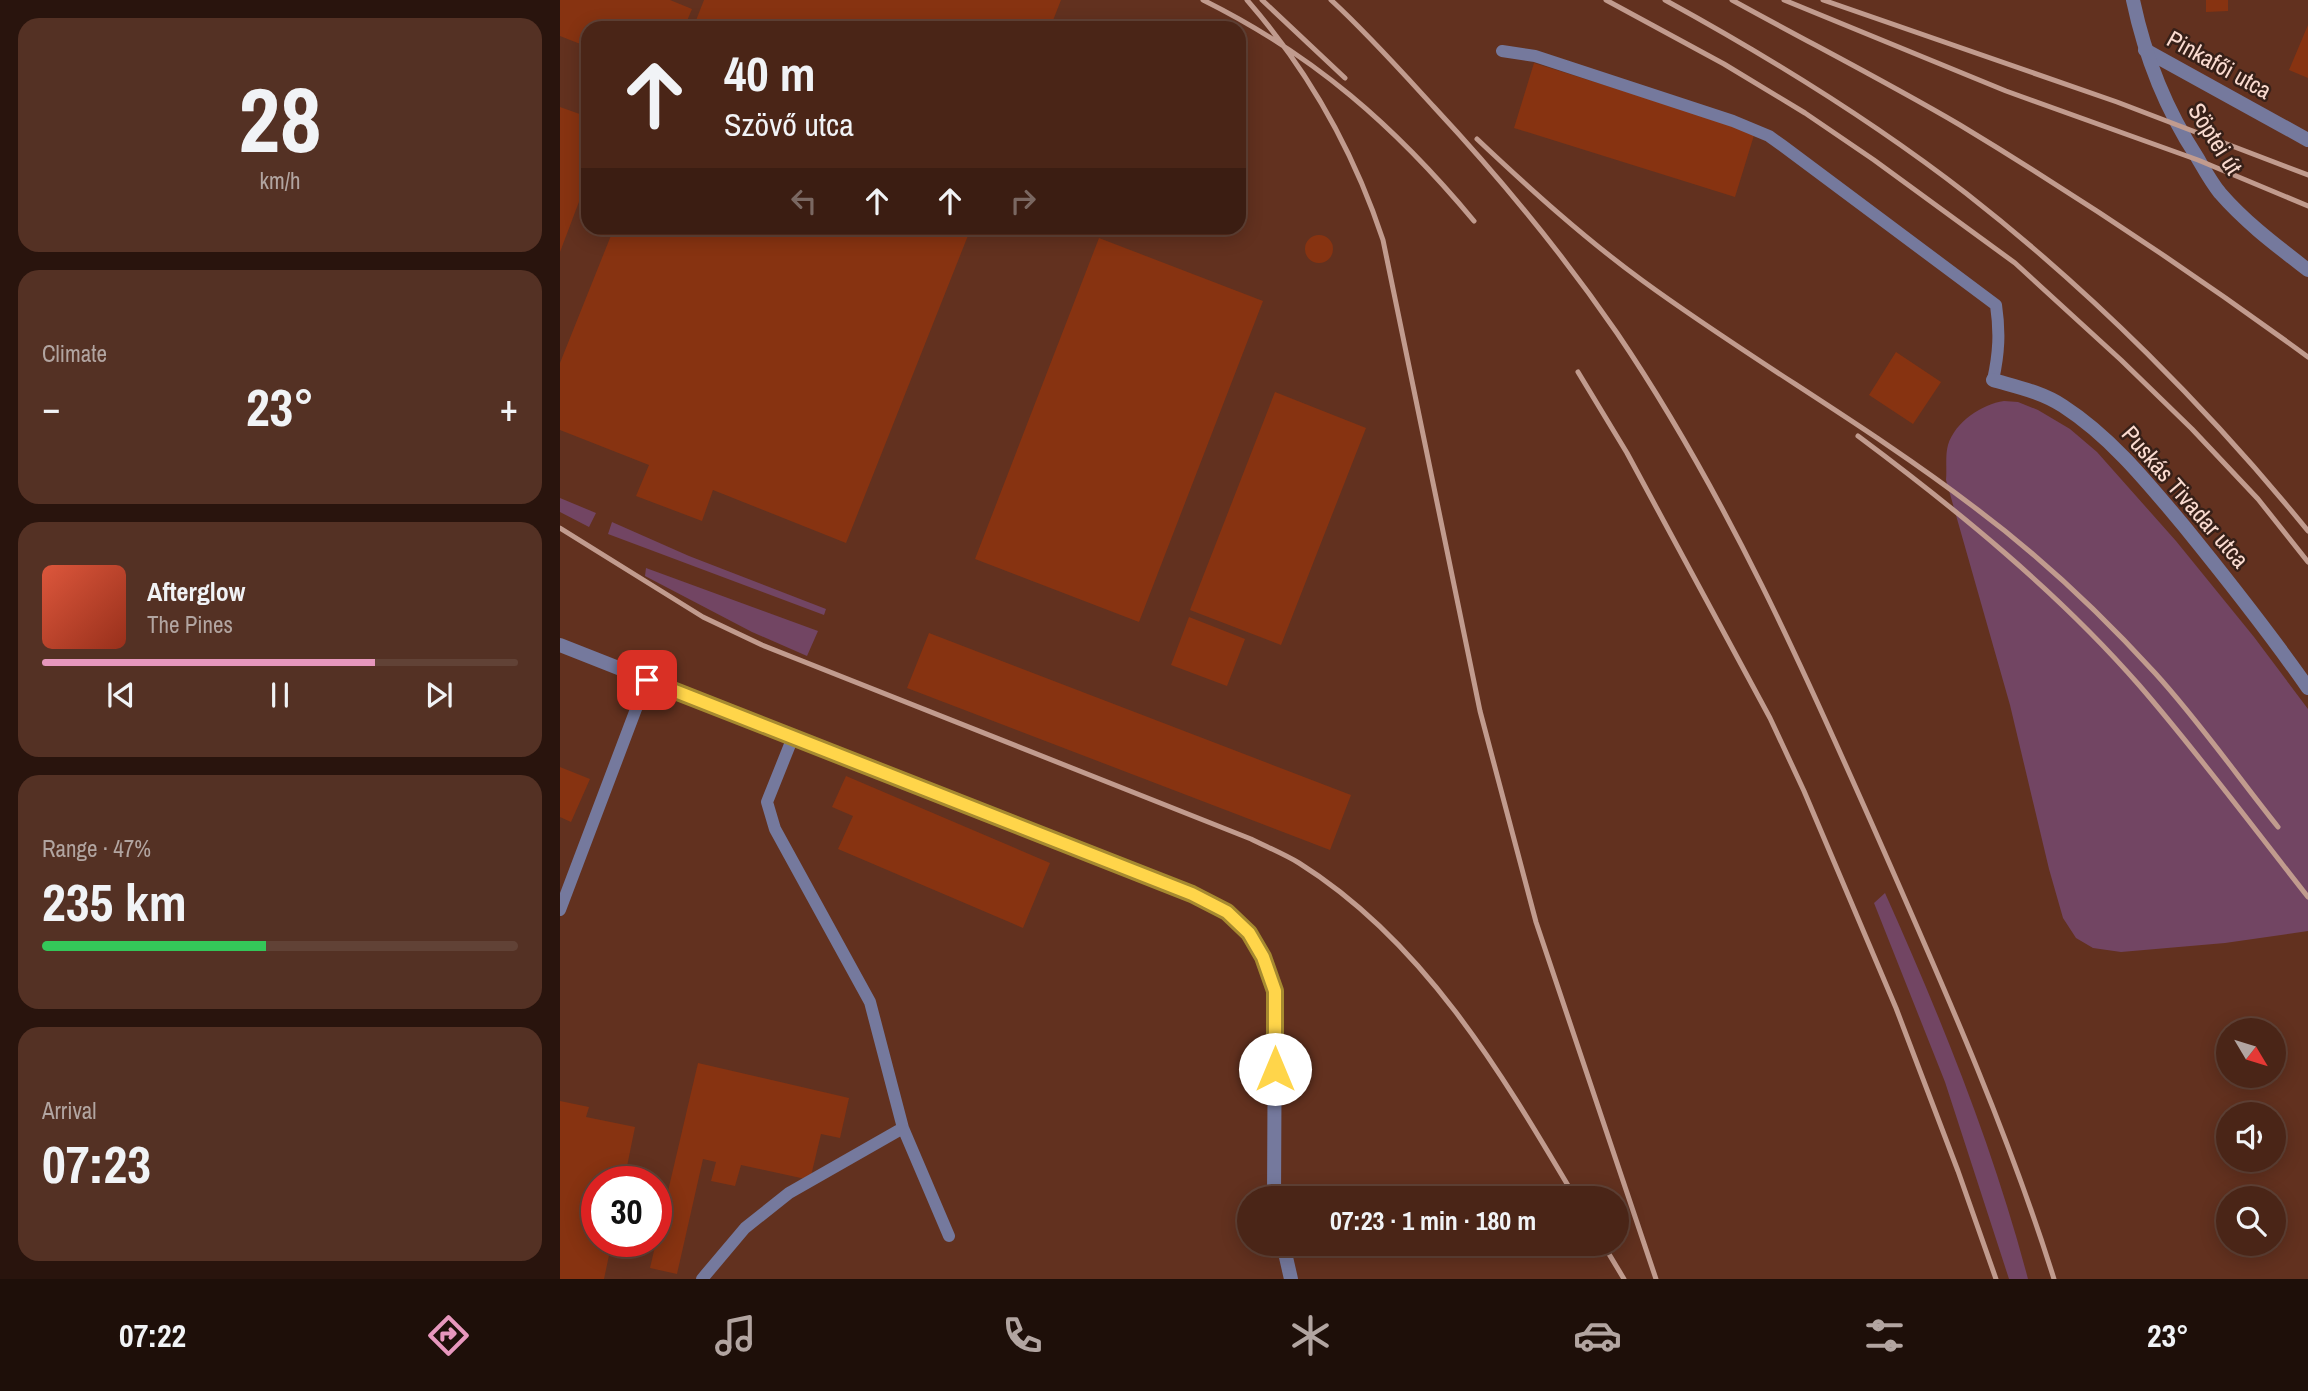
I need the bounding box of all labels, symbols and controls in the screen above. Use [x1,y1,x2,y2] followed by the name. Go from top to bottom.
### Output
[2161,22,2278,106] street label: Pinkafői utca
[724,40,816,106] text: 40 m
[609,49,700,140] icon: ahead
[239,58,322,180] text: 28
[2181,97,2251,181] street label: Söptei út
[724,103,854,146] text: Szövő utca
[260,165,300,196] text: km/h
[785,182,823,220] icon: left
[858,182,896,220] icon: ahead
[931,182,969,220] icon: ahead
[1004,182,1042,220] icon: right
[42,338,107,369] text: Climate
[246,372,314,442] text: 23°
[42,382,60,433] text: −
[500,382,518,433] text: +
[2115,418,2256,574] street label: Puskás Tivadar utca
[147,574,245,609] text: Afterglow
[147,609,233,640] text: The Pines
[617,650,677,710] pin
[628,661,666,699] icon: arrive
[102,676,140,714] icon: previous
[261,676,299,714] icon: pause
[420,676,458,714] icon: next
[42,833,151,864] text: Range · 47%
[42,867,187,937] text: 235 km
[2216,1018,2286,1088] north arrow
[2216,1018,2286,1256] map controls
[1238,1032,1312,1106] position arrow
[42,1095,97,1126] text: Arrival
[2216,1102,2286,1172] button: sound
[42,1129,151,1199] text: 07:23
[581,1166,672,1257] speed limit sign: 30
[2216,1186,2286,1256] button: search
[1330,1203,1536,1238] text: 07:23 · 1 min · 180 m
[424,1311,473,1360] icon: directions
[711,1311,760,1360] icon: music
[998,1311,1047,1360] icon: phone
[1286,1311,1335,1360] icon: climate
[1573,1311,1622,1360] icon: car
[1860,1311,1909,1360] icon: filters
[119,1314,186,1357] text: 07:22
[2147,1314,2189,1357] text: 23°

